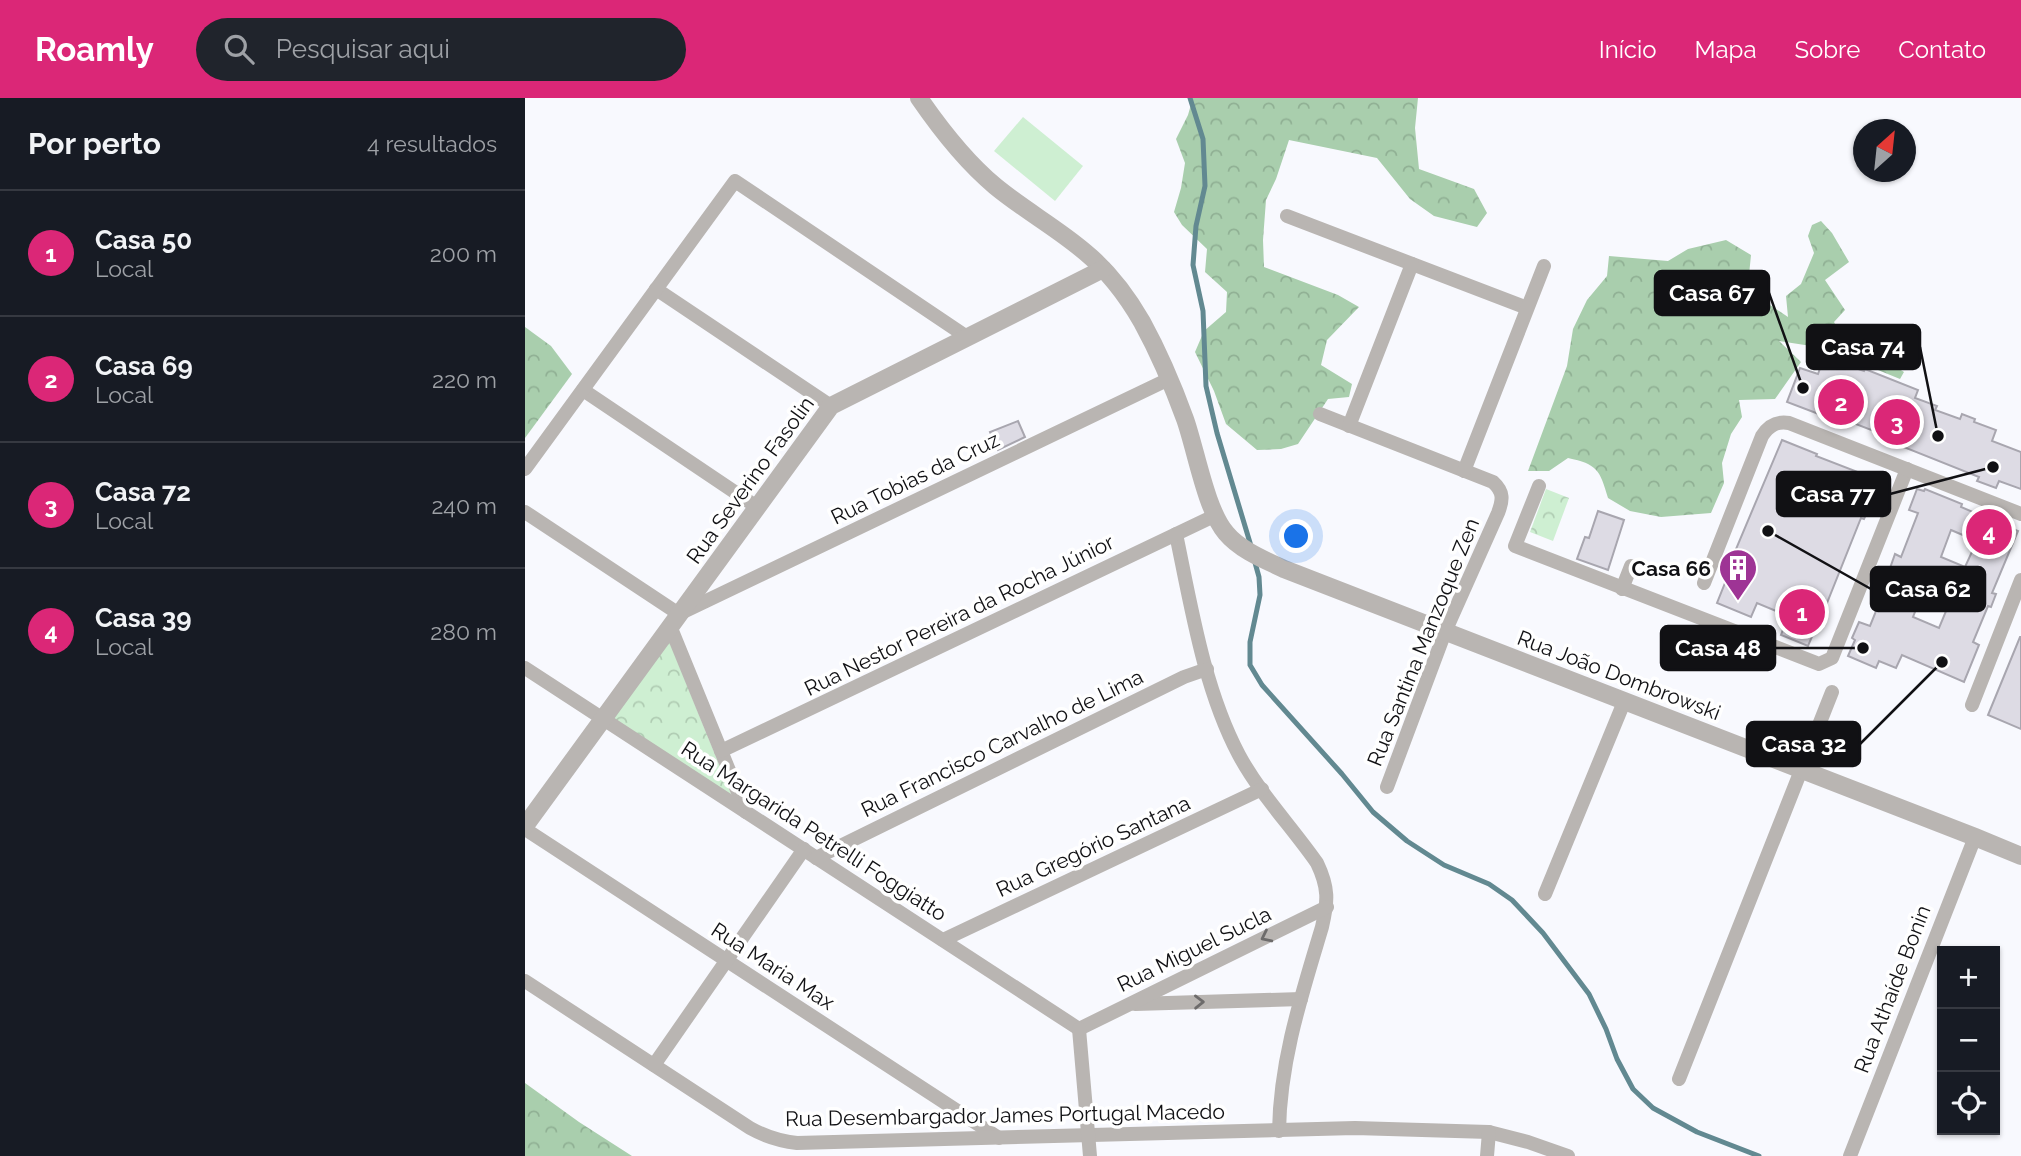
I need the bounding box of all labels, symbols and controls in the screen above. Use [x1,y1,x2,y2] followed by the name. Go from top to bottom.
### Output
[196,18,686,81] search box
[35,30,154,69] text: Roamly
[220,30,258,68] icon: search
[276,34,450,64] text: Pesquisar aqui
[1599,35,1657,64] text: Início
[1695,35,1756,64] text: Mapa
[1794,35,1860,64] text: Sobre
[1898,35,1986,64] text: Contato
[1853,119,1916,182] north arrow
[28,126,161,161] text: Por perto
[367,130,497,157] text: 4 resultados
[95,225,192,255] text: Casa 50
[45,240,57,267] text: 1
[430,240,497,267] text: 200 m
[95,255,153,282] text: Local
[1655,271,1769,315] callout: Casa 67
[1669,279,1755,306] text: Casa 67
[1807,325,1920,369] callout: Casa 74
[1821,333,1905,360] text: Casa 74
[95,351,193,381] text: Casa 69
[45,366,57,393] text: 2
[432,366,497,393] text: 220 m
[1818,376,1864,428] pin: 2
[95,381,153,408] text: Local
[681,392,819,568] street label: Rua Severino Fasolin
[1874,396,1920,448] pin: 3
[827,426,1003,530] street label: Rua Tobias da Cruz
[1777,472,1890,516] callout: Casa 77
[95,477,191,507] text: Casa 72
[1790,480,1876,507] text: Casa 77
[45,492,57,519] text: 3
[431,492,497,519] text: 240 m
[1966,506,2012,558] pin: 4
[95,507,153,534] text: Local
[1362,514,1484,770] street label: Rua Santina Manzoque Zen
[1279,519,1313,553] your location
[800,529,1118,701] street label: Rua Nestor Pereira da Rocha Júnior
[1717,547,1759,602] building icon: Casa 66
[1632,556,1711,581] place label: Casa 66
[1871,567,1985,611] callout: Casa 62
[1885,575,1971,602] text: Casa 62
[1779,586,1825,638] pin: 1
[95,603,192,633] text: Casa 39
[44,618,58,645] text: 4
[430,618,497,645] text: 280 m
[1514,625,1724,725] street label: Rua João Dombrowski
[1661,626,1775,670] callout: Casa 48
[95,633,153,660] text: Local
[1675,634,1761,661] text: Casa 48
[857,664,1147,822] street label: Rua Francisco Carvalho de Lima
[1747,722,1860,766] callout: Casa 32
[1762,730,1846,757] text: Casa 32
[677,736,951,926] street label: Rua Margarida Petrelli Foggiatto
[992,790,1194,902] street label: Rua Gregório Santana
[1113,901,1275,997] street label: Rua Miguel Sucla
[1849,902,1935,1076] street label: Rua Athaíde Bonin
[707,917,840,1015] street label: Rua Maria Max
[1261,929,1273,943] one-way arrow
[1937,946,2000,1135] map controls
[1937,946,2000,1009] button: +
[1194,994,1204,1010] one-way arrow
[1937,1009,2000,1072] button: −
[1937,1072,2000,1135] button: locate
[785,1099,1225,1131] street label: Rua Desembargador James Portugal Macedo

